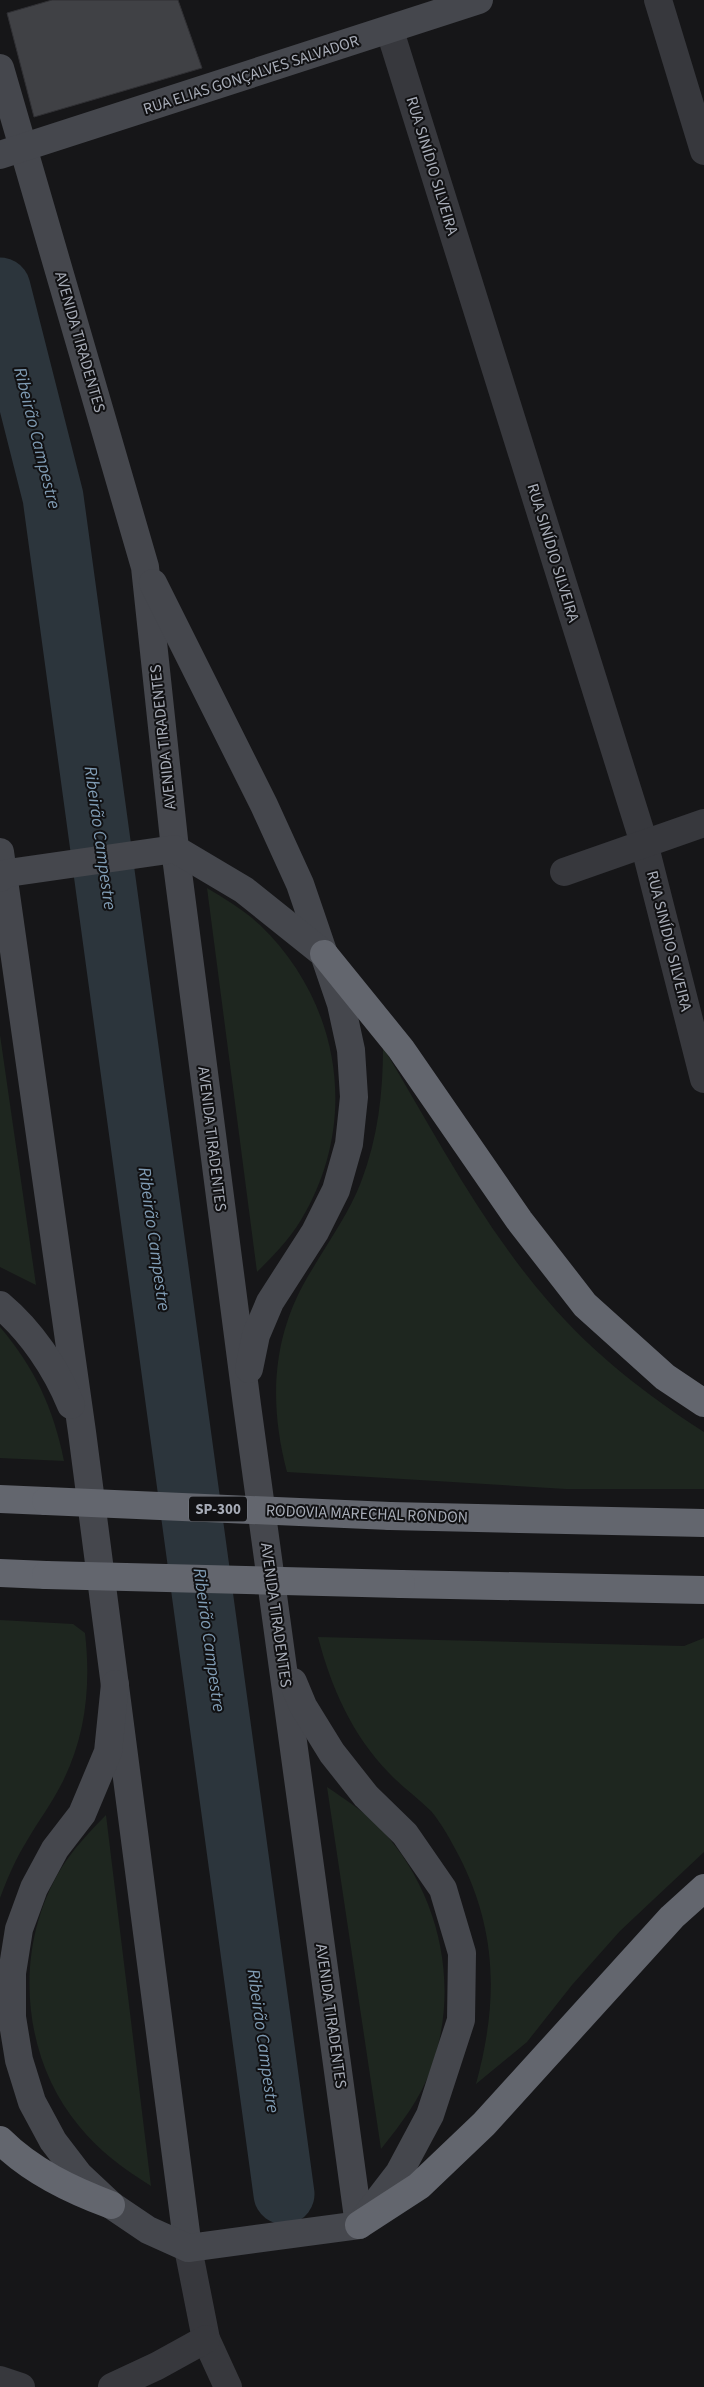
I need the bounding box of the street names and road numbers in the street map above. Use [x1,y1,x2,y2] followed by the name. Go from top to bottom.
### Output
[140,30,362,120] street label: RUA ELIAS GONÇALVES SALVADOR
[400,94,464,238] street label: RUA SINÍDIO SILVEIRA
[49,269,111,415] street label: AVENIDA TIRADENTES
[521,481,585,625] street label: RUA SINÍDIO SILVEIRA
[144,663,182,811] street label: AVENIDA TIRADENTES
[641,868,697,1014] street label: RUA SINÍDIO SILVEIRA
[192,1065,232,1213] street label: AVENIDA TIRADENTES
[189,1496,247,1522] road number: SP-300
[265,1499,469,1529] street label: RODOVIA MARECHAL RONDON
[255,1541,297,1689] street label: AVENIDA TIRADENTES
[310,1942,352,2090] street label: AVENIDA TIRADENTES

